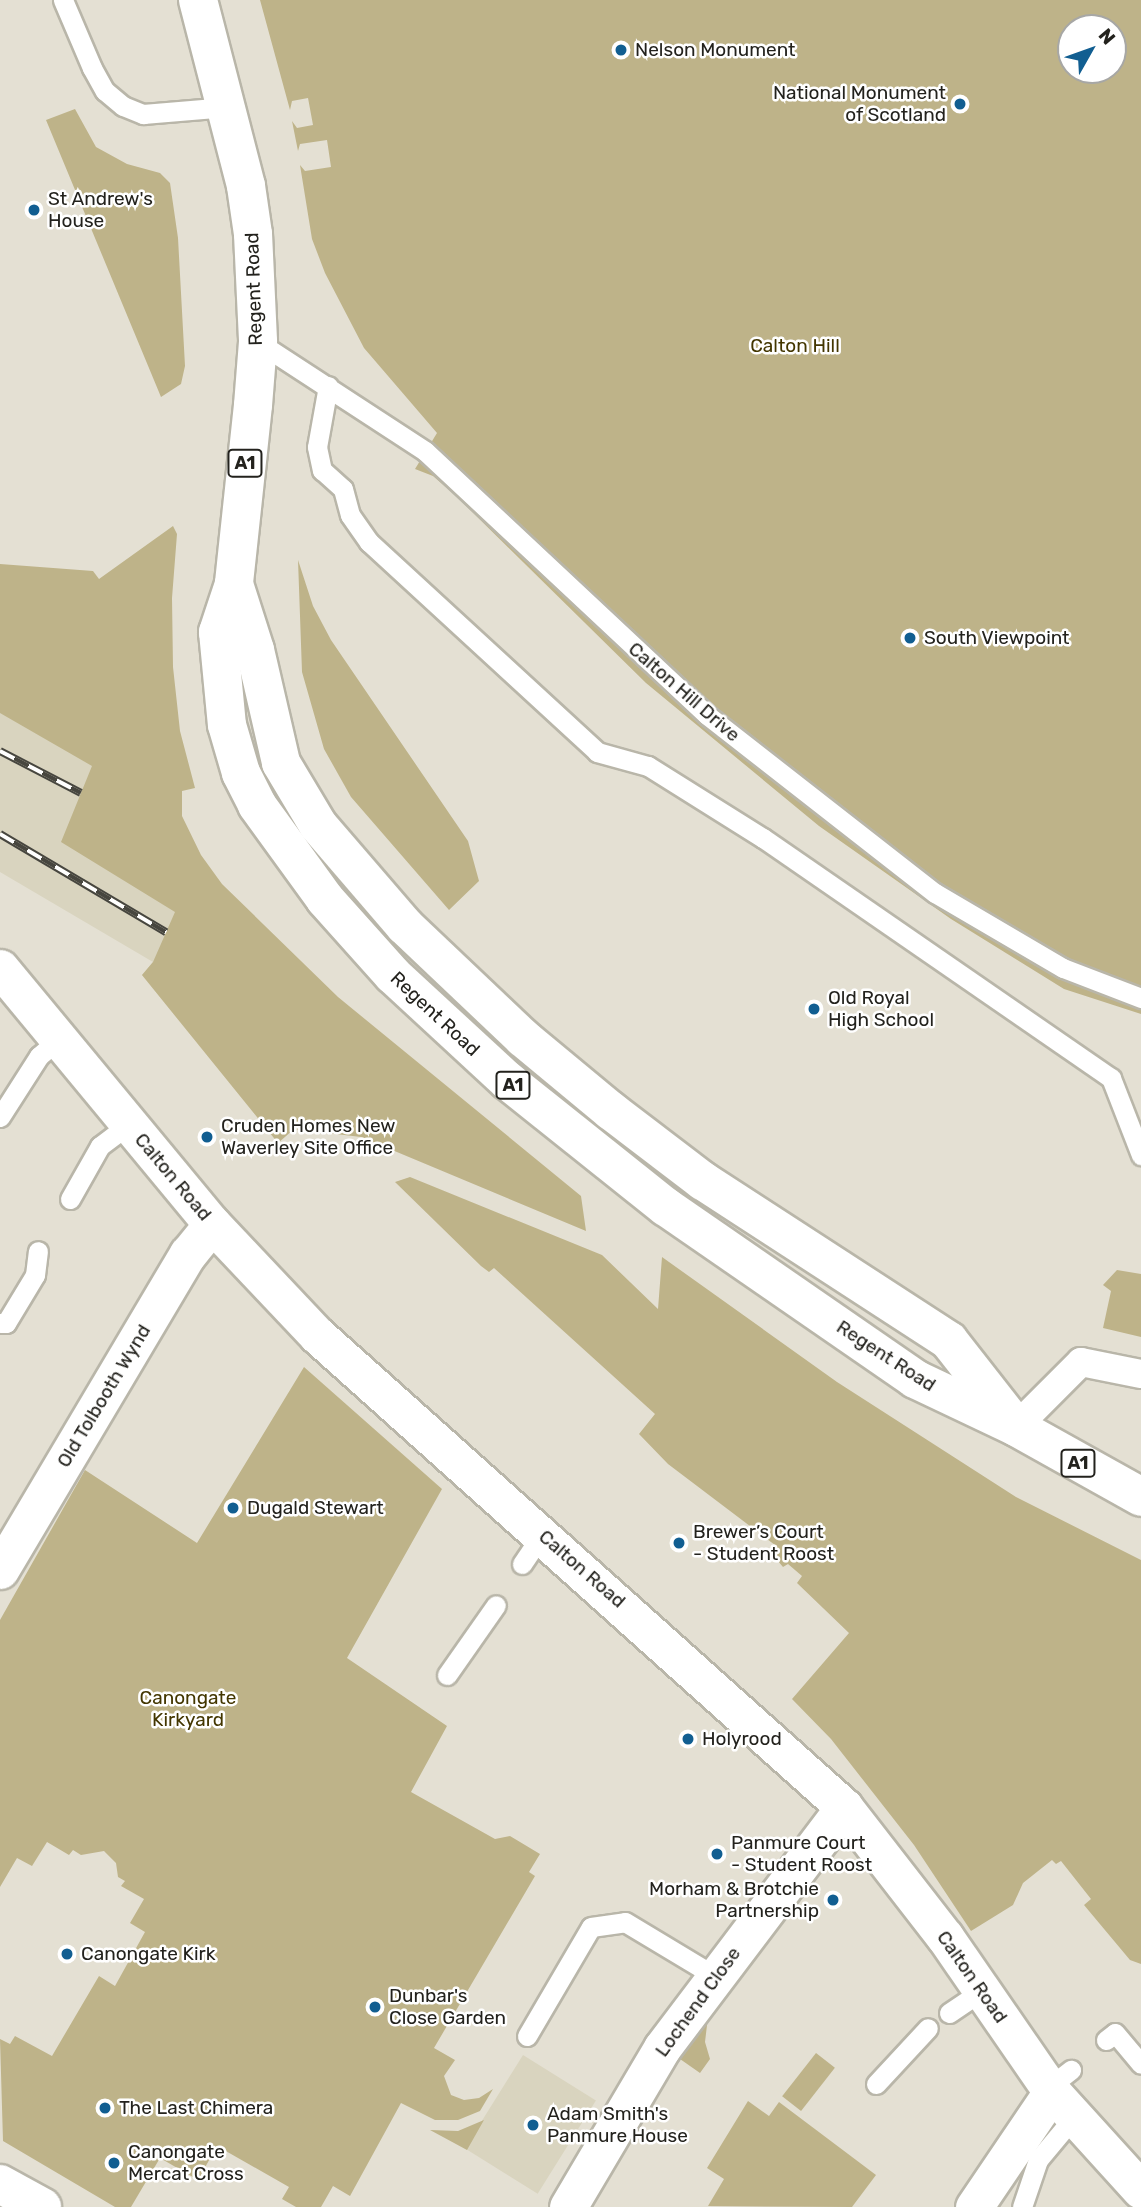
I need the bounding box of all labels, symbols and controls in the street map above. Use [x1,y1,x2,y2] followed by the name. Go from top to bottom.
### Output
[1057,14,1127,84] north arrow
[1094,24,1120,49] text: N
[635,39,796,61] place label: Nelson Monument
[613,42,629,58] marker: Nelson Monument
[773,82,946,126] place label: National Monument of Scotland
[952,96,968,112] marker: National Monument of Scotland
[48,188,154,232] place label: St Andrew's House
[26,202,42,218] marker: St Andrew's House
[241,232,267,346] street label: Regent Road
[750,335,840,357] park label: Calton Hill
[226,448,264,477] road number: A1
[924,627,1070,649] place label: South Viewpoint
[902,630,918,646] marker: South Viewpoint
[624,637,744,747] street label: Calton Hill Drive
[386,967,484,1061] street label: Regent Road
[828,987,934,1031] place label: Old Royal High School
[806,1001,822,1017] marker: Old Royal High School
[494,1070,532,1100] road number: A1
[221,1115,396,1159] place label: Cruden Homes New Waverley Site Office
[130,1129,216,1225] street label: Calton Road
[199,1129,215,1145] marker: Cruden Homes New Waverley Site Office
[832,1316,940,1396] street label: Regent Road
[52,1320,156,1472] street label: Old Tolbooth Wynd
[1059,1448,1097,1478] road number: A1
[247,1497,384,1519] place label: Dugald Stewart
[225,1500,241,1516] marker: Dugald Stewart
[693,1521,834,1565] place label: Brewer’s Court - Student Roost
[534,1525,630,1613] street label: Calton Road
[671,1535,687,1551] marker: Brewer’s Court - Student Roost
[140,1687,236,1731] park label: Canongate Kirkyard
[702,1728,782,1750] place label: Holyrood
[680,1731,696,1747] marker: Holyrood
[731,1832,872,1876] place label: Panmure Court - Student Roost
[709,1846,725,1862] marker: Panmure Court - Student Roost
[649,1878,819,1922] place label: Morham & Brotchie Partnership
[825,1892,841,1908] marker: Morham & Brotchie Partnership
[932,1927,1012,2027] street label: Calton Road
[81,1943,216,1965] place label: Canongate Kirk
[651,1943,745,2061] street label: Lochend Close
[59,1946,75,1962] marker: Canongate Kirk
[389,1985,506,2029] place label: Dunbar's Close Garden
[367,1999,383,2015] marker: Dunbar's Close Garden
[119,2097,273,2119] place label: The Last Chimera
[97,2100,113,2116] marker: The Last Chimera
[547,2103,688,2147] place label: Adam Smith's Panmure House
[525,2117,541,2133] marker: Adam Smith's Panmure House
[128,2141,244,2185] place label: Canongate Mercat Cross
[106,2155,122,2171] marker: Canongate Mercat Cross

